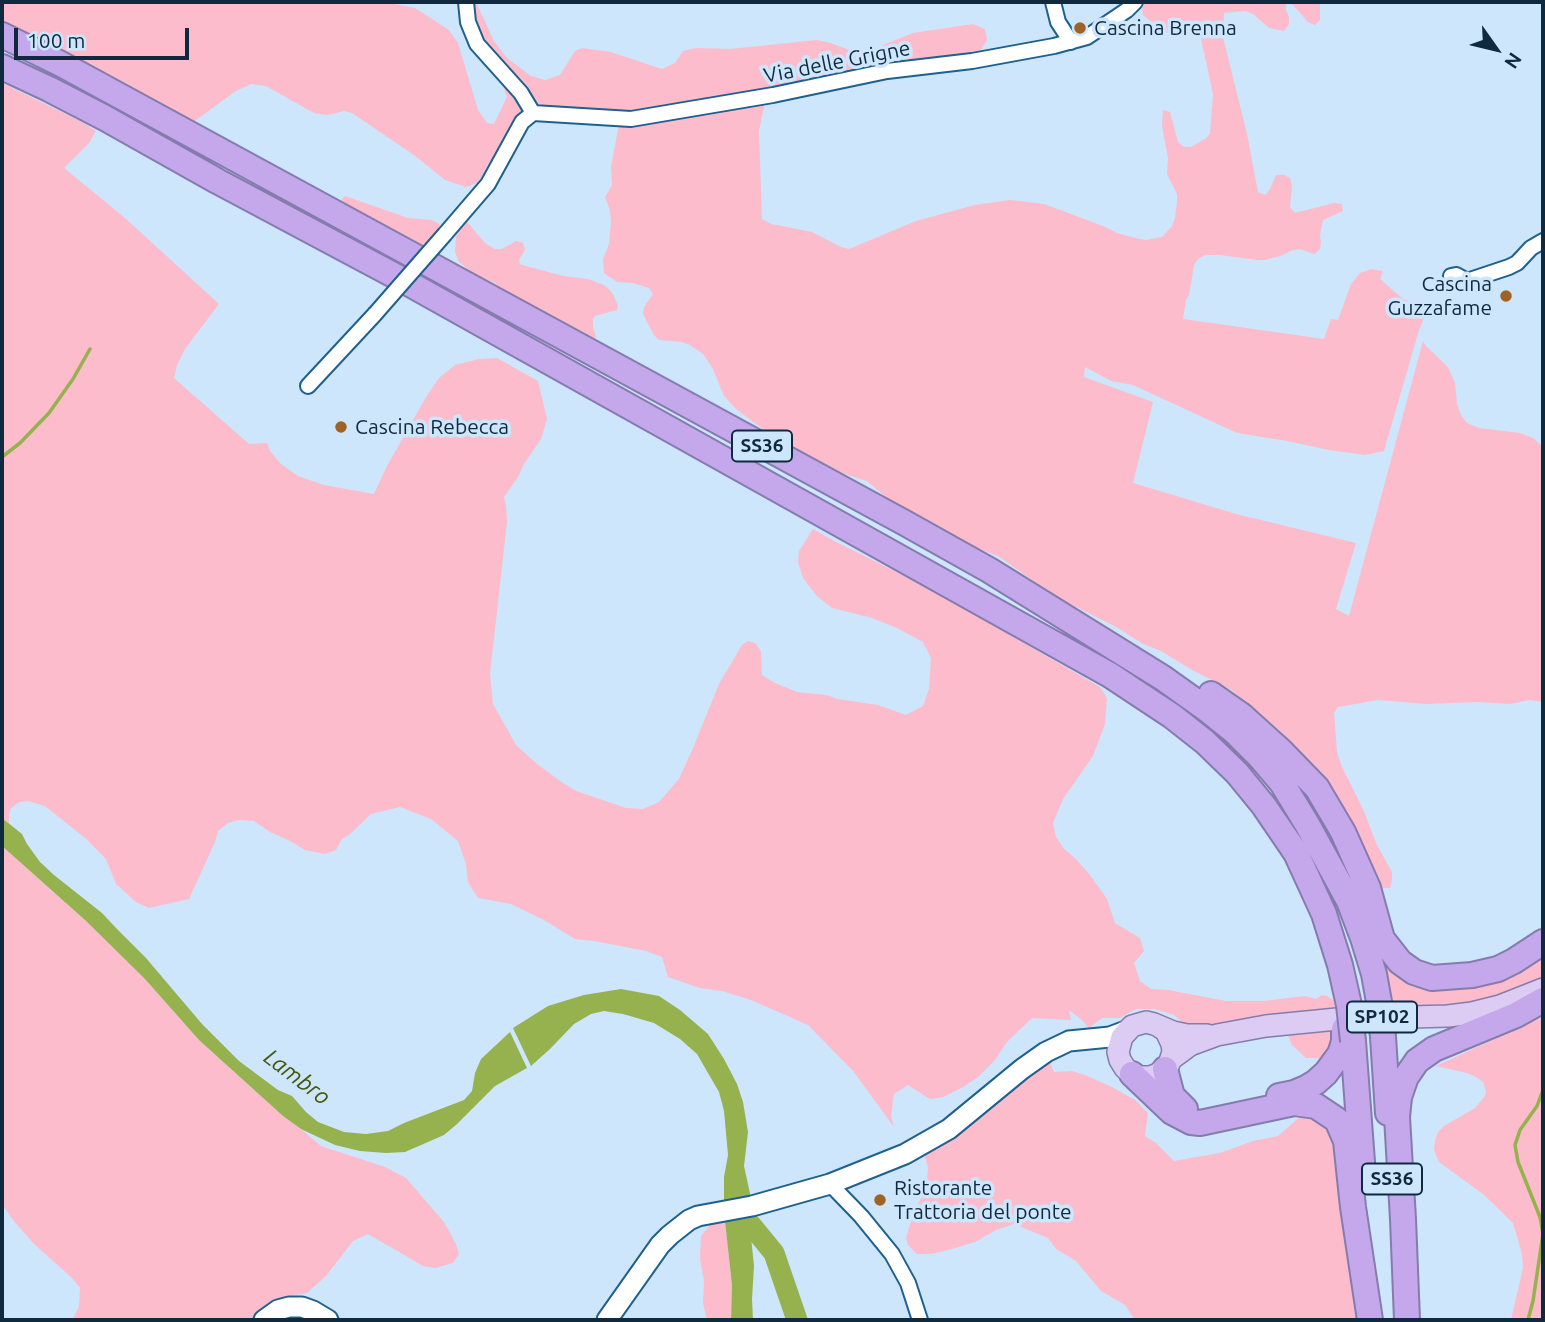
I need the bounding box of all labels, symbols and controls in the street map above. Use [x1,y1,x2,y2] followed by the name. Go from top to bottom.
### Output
[18,14,192,58] scale bar
[1461,14,1531,84] north arrow
[1094,15,1237,41] place label: Cascina Brenna
[1072,20,1088,36] marker: Cascina Brenna
[27,28,85,52] text: 100 m
[762,35,912,89] street label: Via delle Grigne
[1500,49,1526,73] text: N
[1388,271,1492,321] place label: Cascina Guzzafame
[1498,288,1514,304] marker: Cascina Guzzafame
[355,414,509,440] place label: Cascina Rebecca
[333,419,349,435] marker: Cascina Rebecca
[732,430,792,462] road number: SS36
[1347,1001,1417,1032] road number: SP102
[258,1043,336,1111] water label: Lambro
[1362,1163,1422,1194] road number: SS36
[894,1175,1072,1225] place label: Ristorante Trattoria del ponte
[872,1192,888,1208] marker: Ristorante Trattoria del ponte

